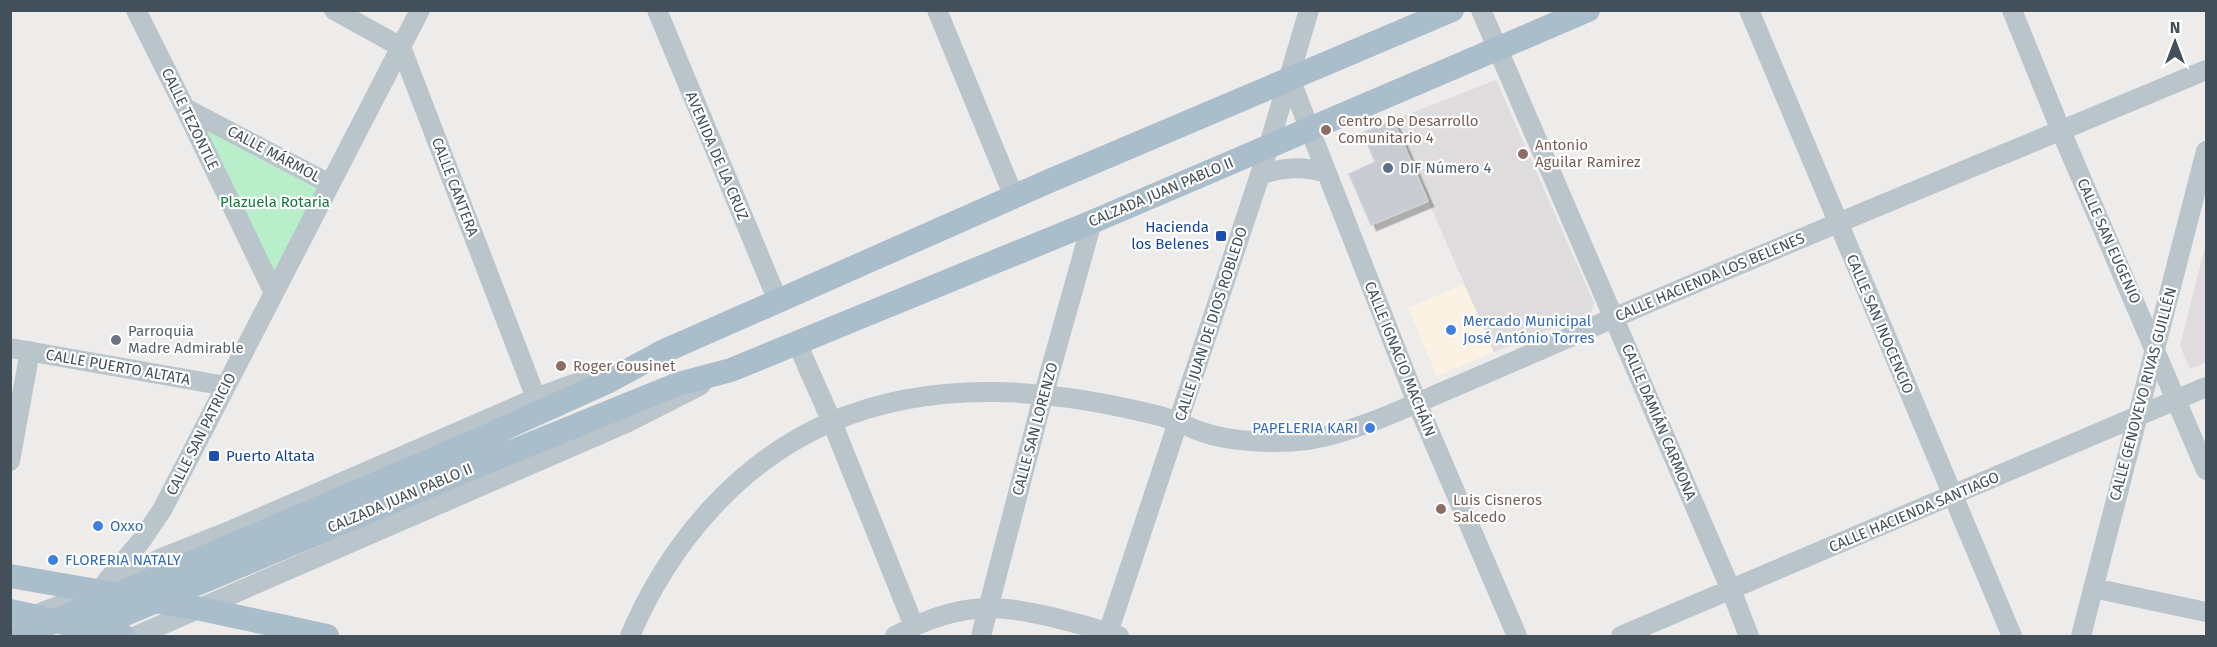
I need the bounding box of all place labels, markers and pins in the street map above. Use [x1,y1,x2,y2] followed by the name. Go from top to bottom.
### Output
[1338,112,1479,147] place label: Centro De Desarrollo Comunitario 4
[1319,123,1333,137] marker: Centro De Desarrollo Comunitario 4
[1535,136,1641,171] place label: Antonio Aguilar Ramirez
[1516,147,1530,161] marker: Antonio Aguilar Ramirez
[1400,159,1492,177] place label: DIF Número 4
[1381,161,1395,175] marker: DIF Número 4
[1131,218,1209,253] place label: Hacienda los Belenes
[1214,229,1228,243] marker: Hacienda los Belenes
[1463,312,1595,347] place label: Mercado Municipal José António Torres
[128,322,244,357] place label: Parroquia Madre Admirable
[1444,323,1458,337] marker: Mercado Municipal José António Torres
[109,333,123,347] marker: Parroquia Madre Admirable
[573,357,676,375] place label: Roger Cousinet
[554,359,568,373] marker: Roger Cousinet
[1252,419,1358,437] place label: PAPELERIA KARI
[1363,421,1377,435] marker: PAPELERIA KARI
[226,447,315,465] place label: Puerto Altata
[207,449,221,463] marker: Puerto Altata
[1453,491,1542,526] place label: Luis Cisneros Salcedo
[1434,502,1448,516] marker: Luis Cisneros Salcedo
[110,517,143,535] place label: Oxxo
[91,519,105,533] marker: Oxxo
[65,551,182,569] place label: FLORERIA NATALY
[46,553,60,567] marker: FLORERIA NATALY

